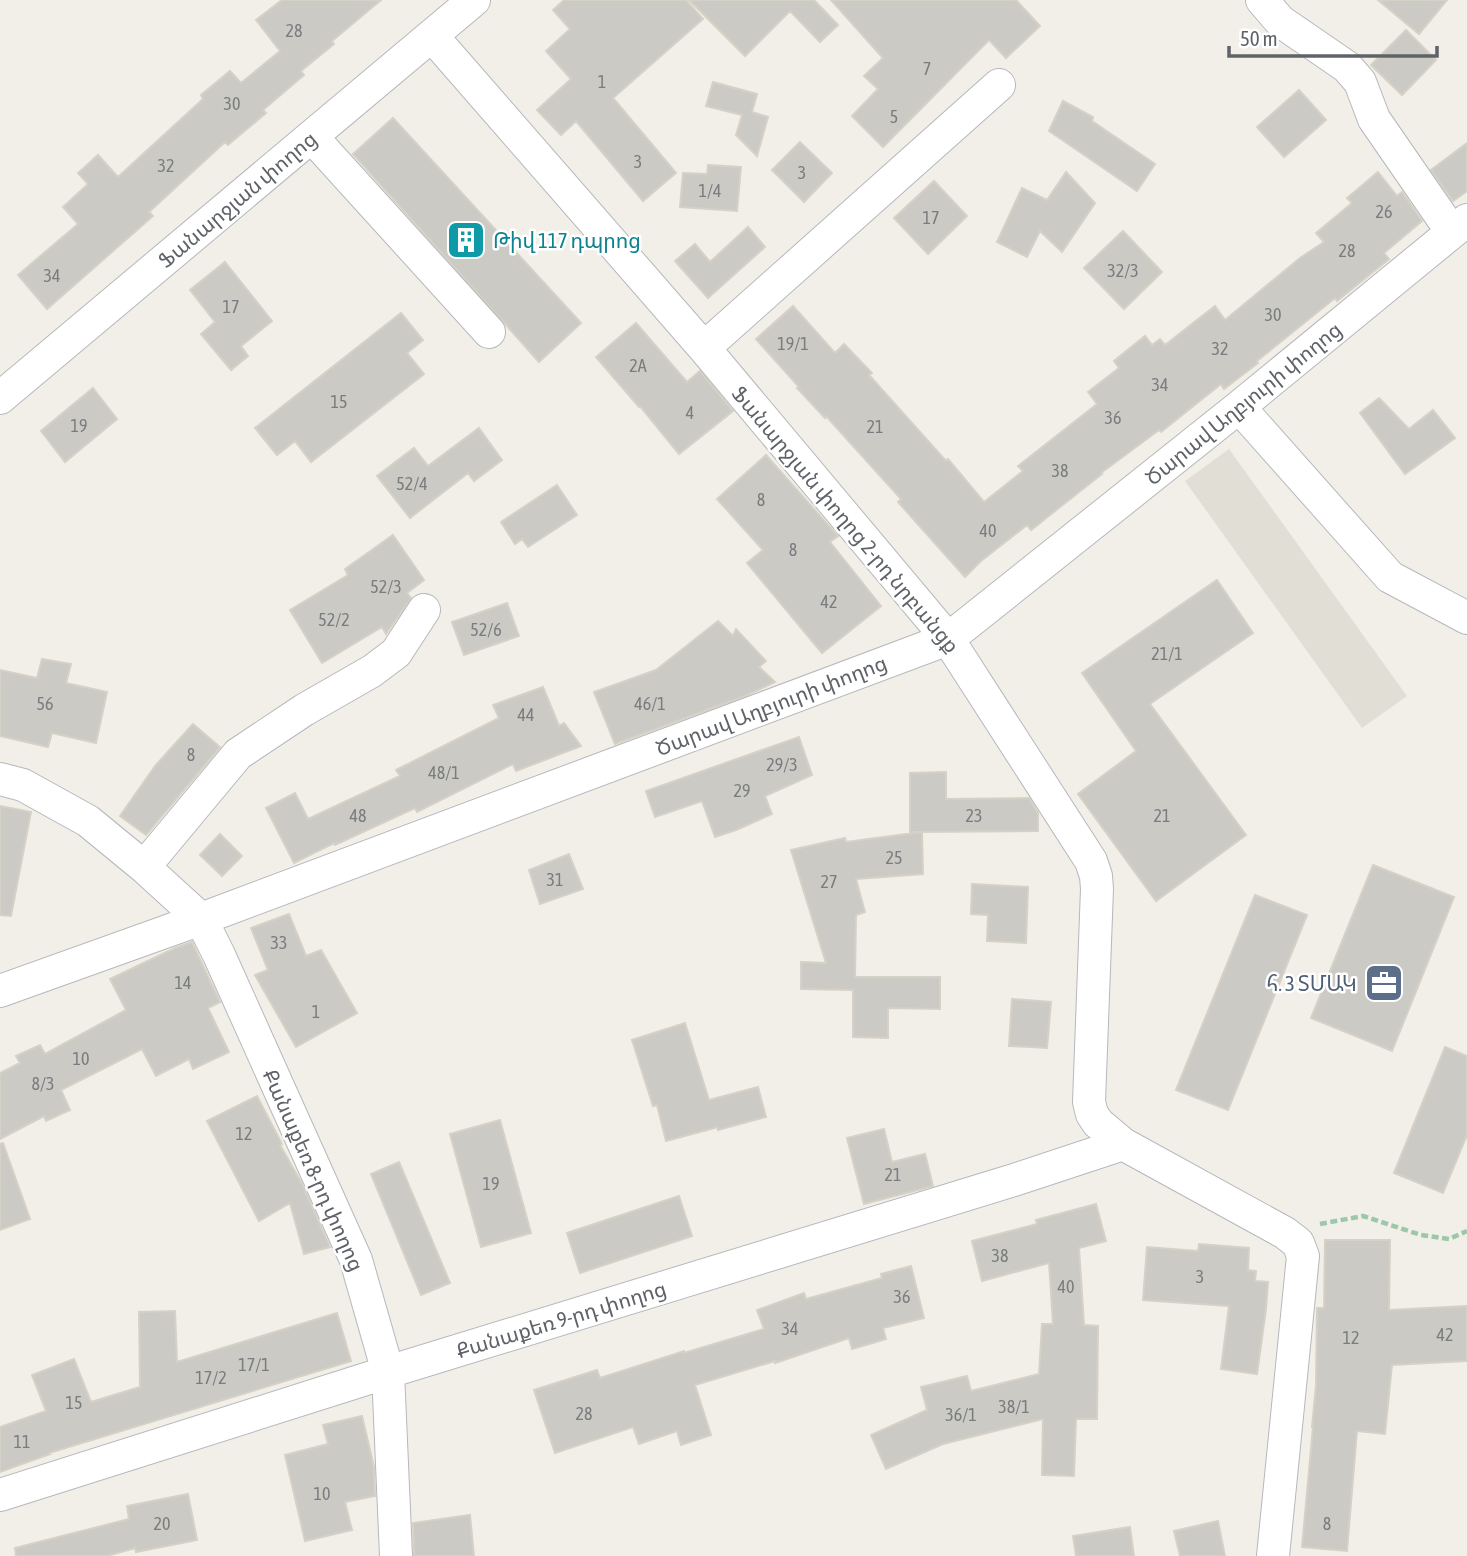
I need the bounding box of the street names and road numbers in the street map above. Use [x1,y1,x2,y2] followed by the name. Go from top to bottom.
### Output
[153,126,322,273] street label: Ֆանարջյան փողոց
[1140,316,1347,490] street label: Ծարավ Աղբյուրի փողոց
[727,381,965,658] street label: Ֆանարջյան փողոց 2-րդ նրբանցք
[652,650,890,761] street label: Ծարավ Աղբյուրի փողոց
[258,1065,369,1275] street label: Քանաքեռ 8-րդ փողոց
[453,1276,669,1363] street label: Քանաքեռ 9-րդ փողոց

